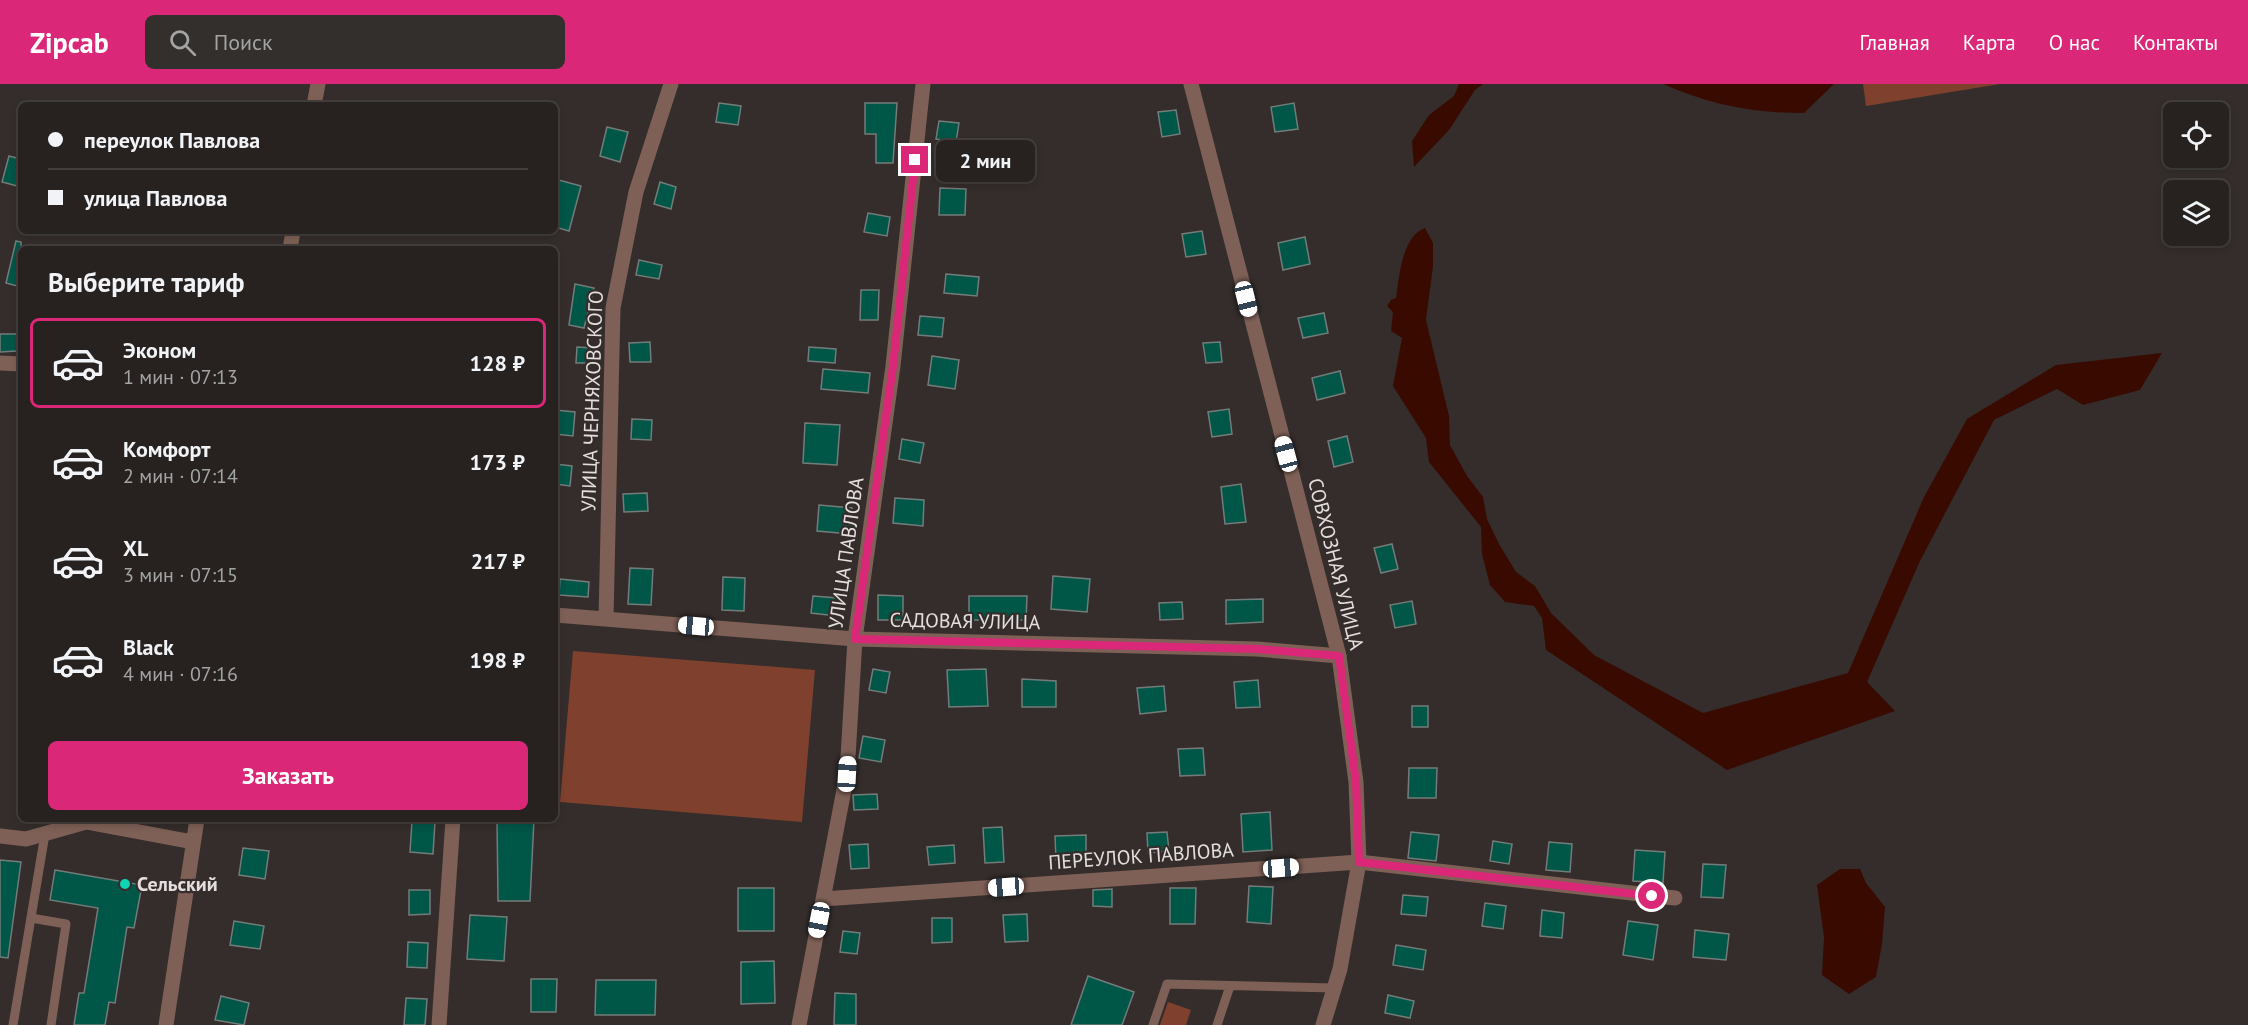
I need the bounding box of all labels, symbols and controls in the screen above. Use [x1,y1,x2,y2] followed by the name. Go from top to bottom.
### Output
[145,15,565,69] search box
[30,24,109,61] text: Zipcab
[166,26,199,59] icon: search
[214,28,273,56] text: Поиск
[1859,29,1930,56] text: Главная
[1963,29,2016,56] text: Карта
[2049,29,2100,56] text: О нас
[2133,29,2218,56] text: Контакты
[2163,102,2229,246] map controls
[2163,102,2229,168] button: locate
[84,126,260,154] text: переулок Павлова
[936,139,1035,181] callout: 2 мин
[901,146,928,173] route end
[960,148,1011,174] text: 2 мин
[2163,180,2229,246] button: layers
[84,184,227,212] text: улица Павлова
[48,265,244,299] text: Выберите тариф
[1233,279,1259,319] car
[575,290,609,512] street label: УЛИЦА ЧЕРНЯХОВСКОГО
[51,336,105,390] icon: car
[123,336,196,364] text: Эконом
[470,349,525,377] text: 128 ₽
[123,364,238,390] text: 1 мин · 07:13
[1273,434,1299,474] car
[51,435,105,489] icon: car
[123,435,211,463] text: Комфорт
[470,448,525,476] text: 173 ₽
[123,463,238,489] text: 2 мин · 07:14
[823,475,870,630] street label: УЛИЦА ПАВЛОВА
[1302,476,1370,653] street label: СОВХОЗНАЯ УЛИЦА
[51,534,105,588] icon: car
[123,534,148,562] text: XL
[471,547,525,575] text: 217 ₽
[123,562,238,588] text: 3 мин · 07:15
[890,607,1041,635] street label: САДОВАЯ УЛИЦА
[677,615,715,637] car
[51,633,105,687] icon: car
[123,633,174,661] text: Black
[470,646,525,674] text: 198 ₽
[123,661,238,687] text: 4 мин · 07:16
[48,741,528,810] button: Заказать
[837,756,857,792] car
[1047,837,1235,875] street label: ПЕРЕУЛОК ПАВЛОВА
[1262,858,1300,878] car
[137,871,218,897] place label: Сельский
[118,877,132,891] marker: Сельский
[987,877,1025,897] car
[1638,882,1665,909] route start
[807,901,831,939] car

